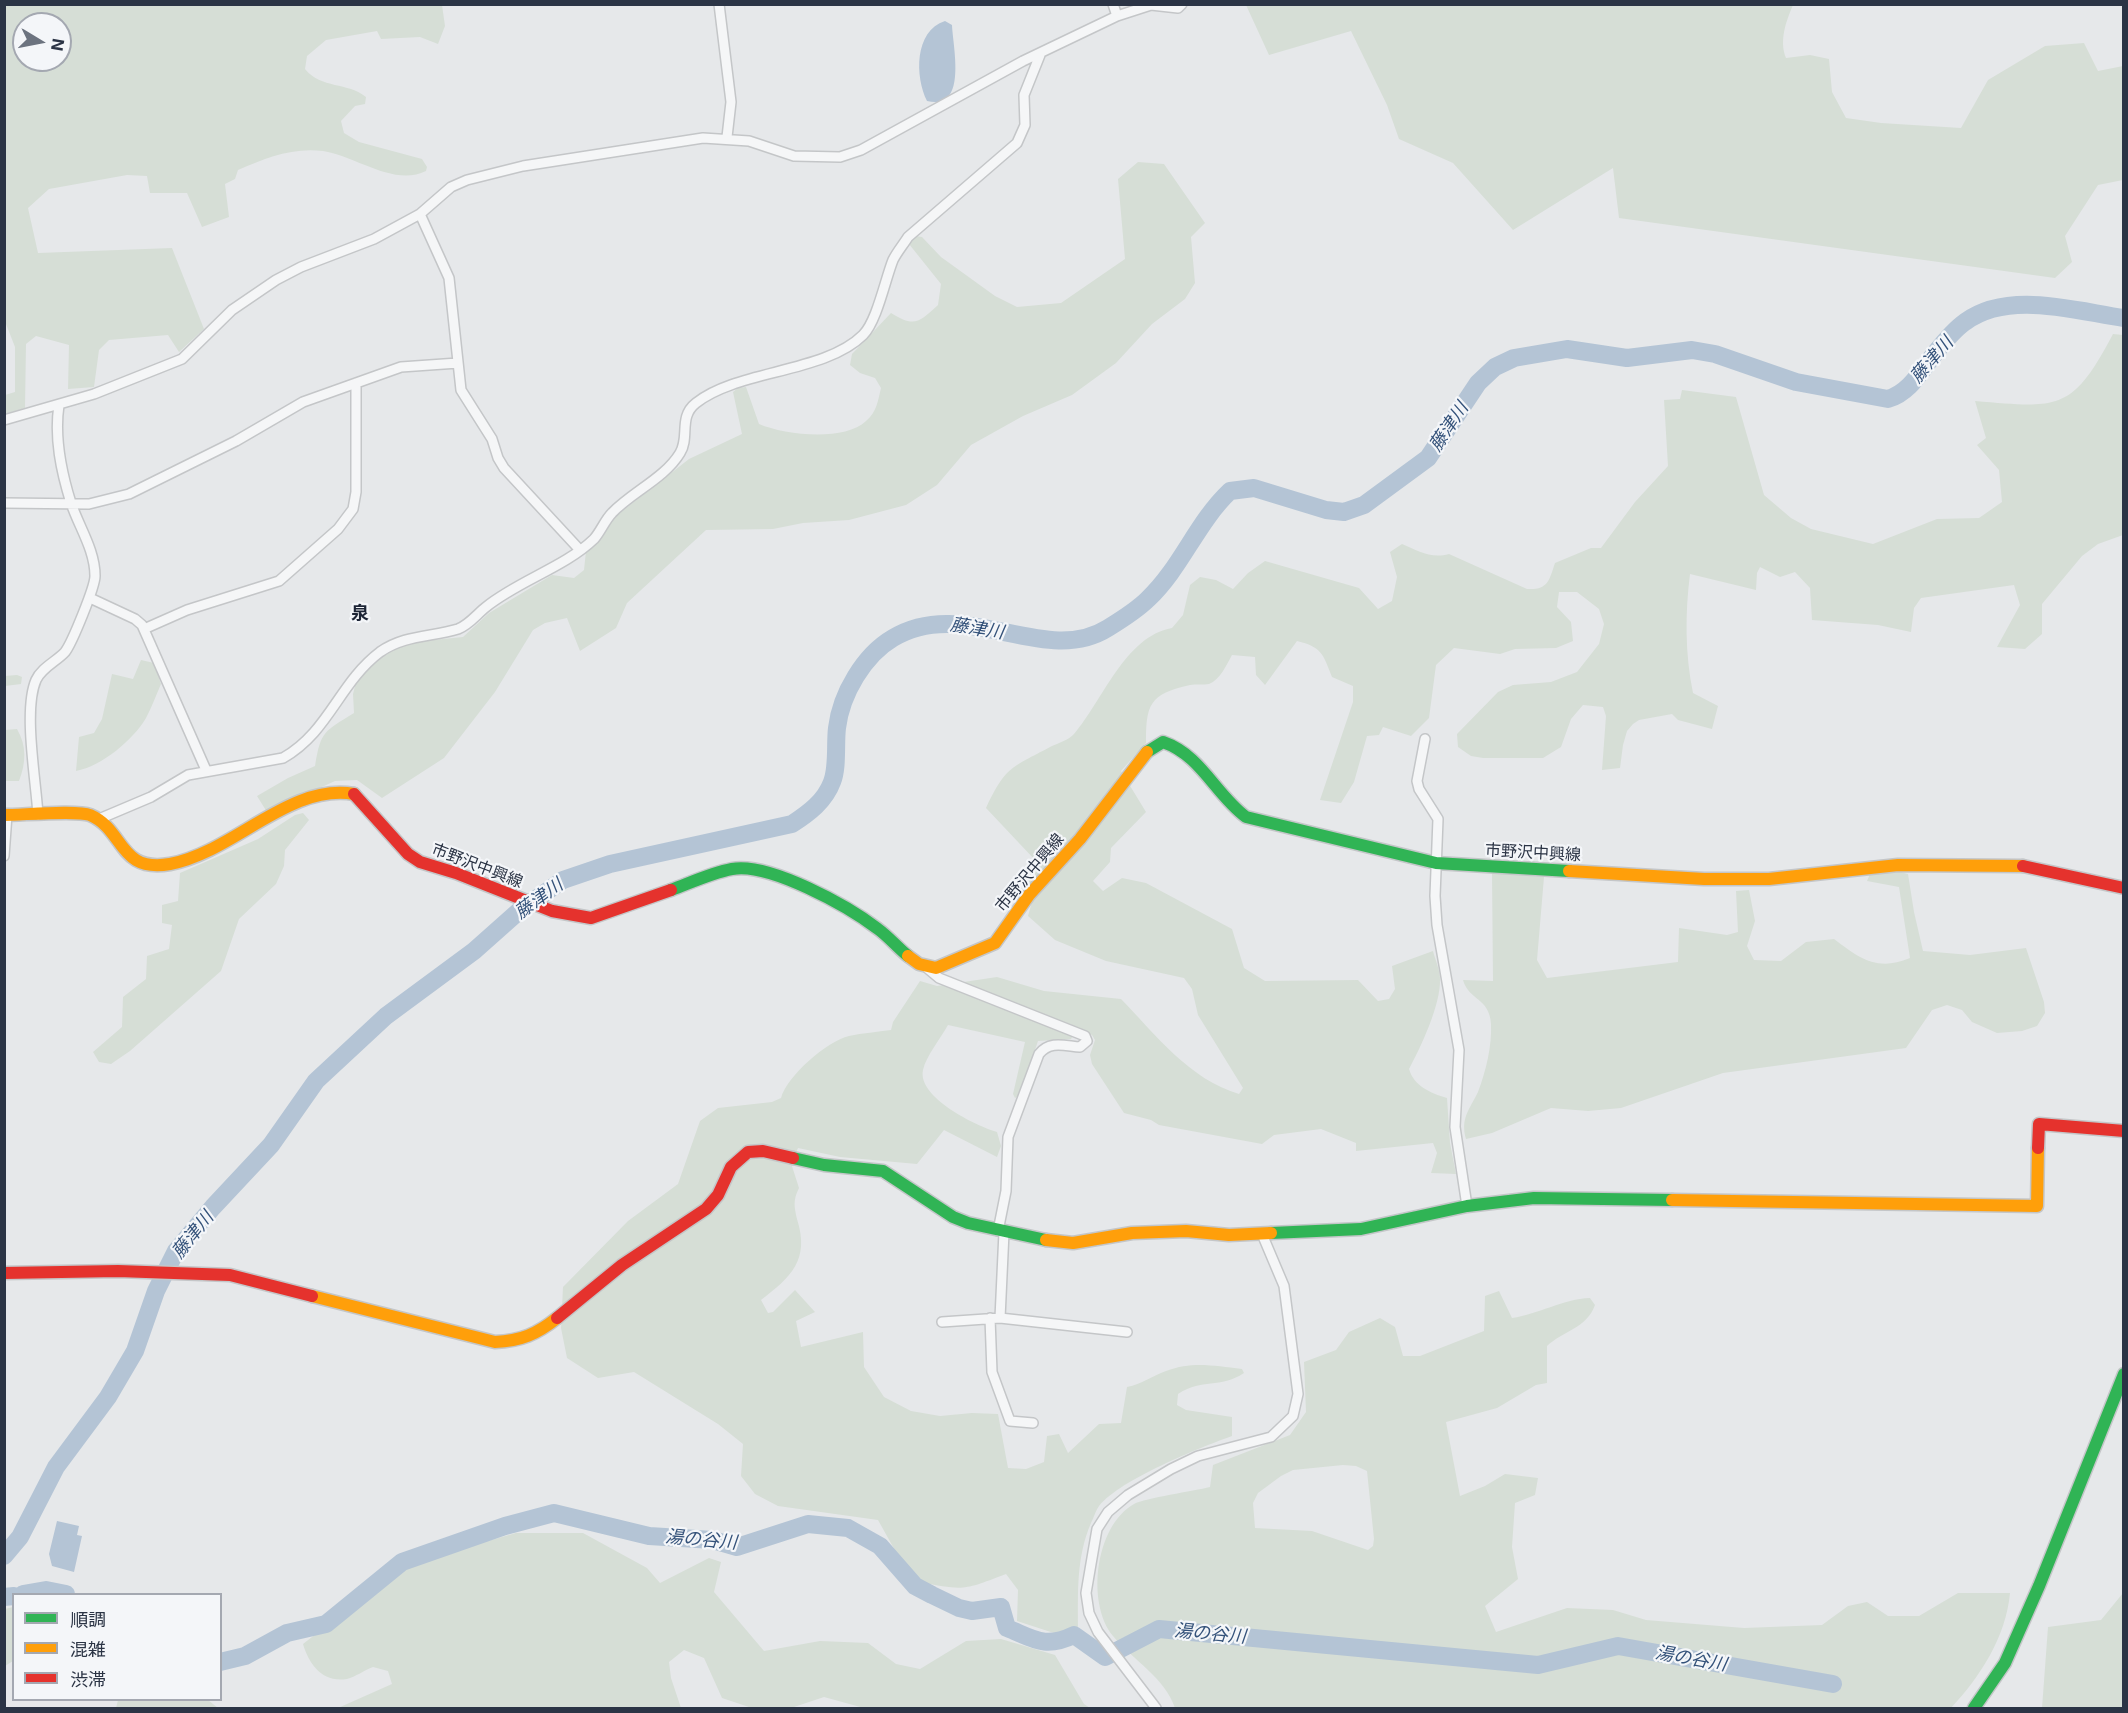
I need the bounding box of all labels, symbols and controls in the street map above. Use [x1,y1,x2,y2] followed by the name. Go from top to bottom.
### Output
[12,12,72,72] north arrow
[47,37,69,53] text: N
[1906,333,1958,387] water label: 藤津川
[1425,399,1473,455] water label: 藤津川
[351,603,369,625] district label: 泉
[949,614,1005,644] water label: 藤津川
[992,830,1068,916] street label: 市野沢中興線
[429,840,525,892] street label: 市野沢中興線
[1485,841,1581,865] street label: 市野沢中興線
[511,874,567,924] water label: 藤津川
[168,1207,218,1263] water label: 藤津川
[664,1526,738,1554] water label: 湯の谷川
[12,1593,222,1701] legend
[70,1609,106,1630] text: 順調
[1173,1620,1247,1648] water label: 湯の谷川
[70,1639,106,1660] text: 混雑
[1654,1642,1728,1676] water label: 湯の谷川
[70,1669,106,1690] text: 渋滞

